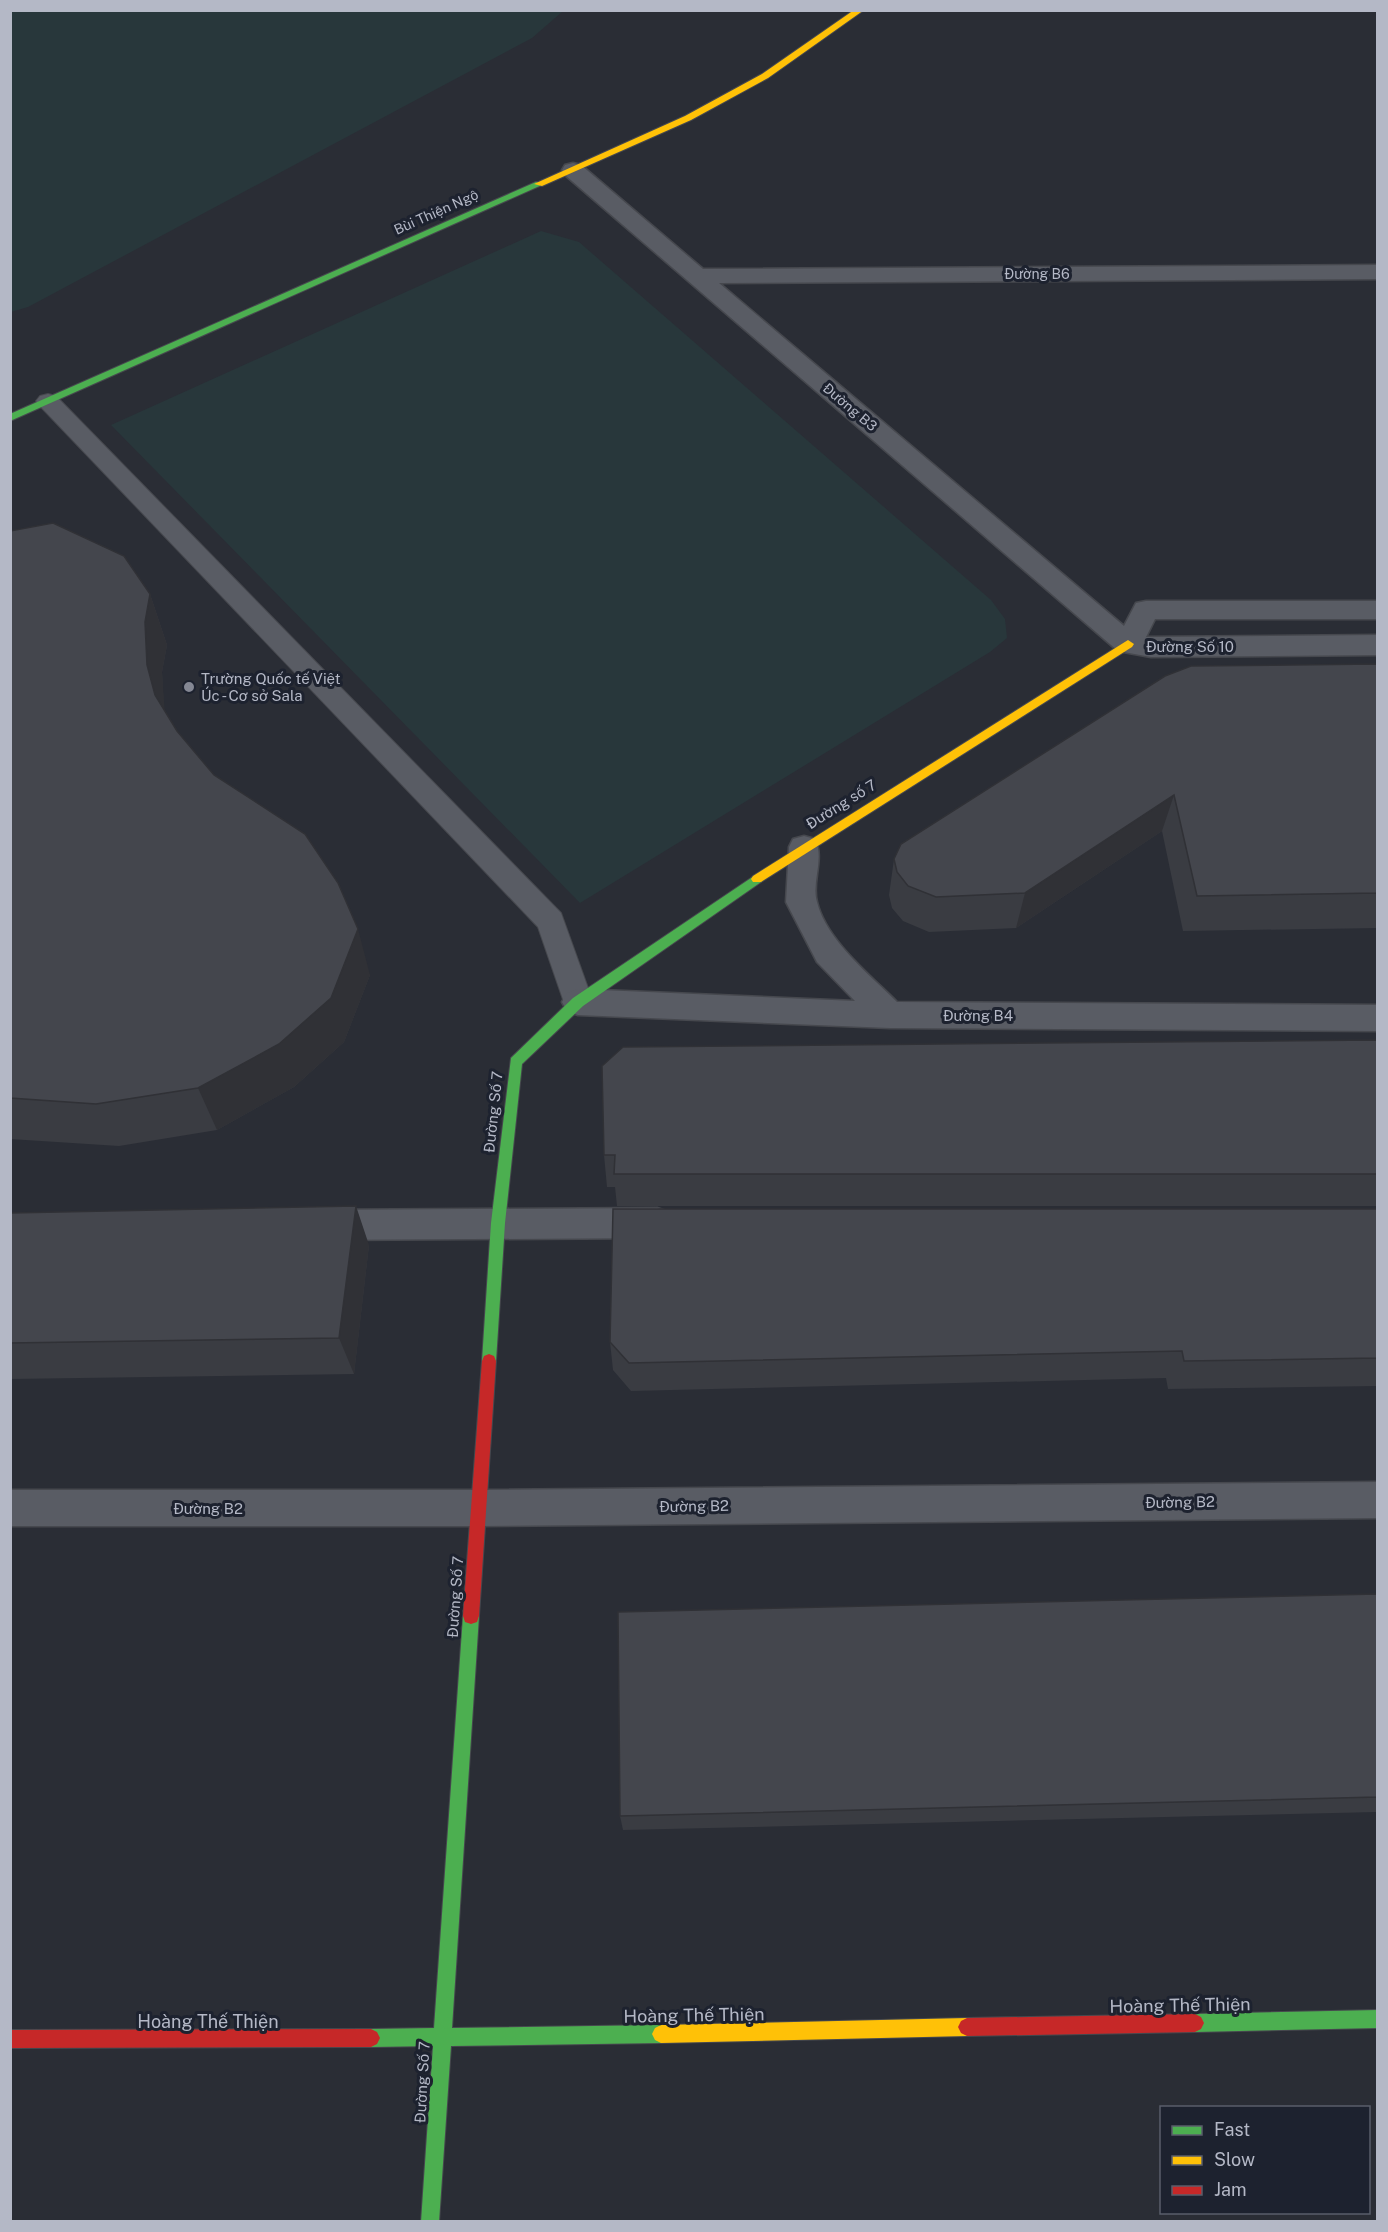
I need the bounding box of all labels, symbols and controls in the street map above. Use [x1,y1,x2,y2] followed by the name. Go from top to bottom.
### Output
[391,186,481,238] street label: Bùi Thiện Ngộ
[1004,266,1070,282] street label: Đường B6
[820,380,880,434] street label: Đường B3
[1146,638,1234,655] street label: Đường Số 10
[201,670,341,704] place label: Trường Quốc tế Việt Úc - Cơ sở Sala
[182,680,196,694] marker: Trường Quốc tế Việt Úc - Cơ sở Sala
[803,776,879,832] street label: Đường số 7
[943,1007,1013,1024] street label: Đường B4
[480,1070,506,1154] street label: Đường Số 7
[1145,1493,1215,1511] street label: Đường B2
[659,1497,729,1515] street label: Đường B2
[173,1500,243,1517] street label: Đường B2
[444,1556,466,1638] street label: Đường Số 7
[1109,1993,1251,2017] street label: Hoàng Thế Thiện
[623,2003,765,2027] street label: Hoàng Thế Thiện
[137,2011,279,2032] street label: Hoàng Thế Thiện
[411,2041,433,2123] street label: Đường Số 7
[1160,2106,1370,2214] legend
[1214,2119,1250,2140] text: Fast
[1214,2149,1255,2170] text: Slow
[1214,2179,1247,2200] text: Jam

